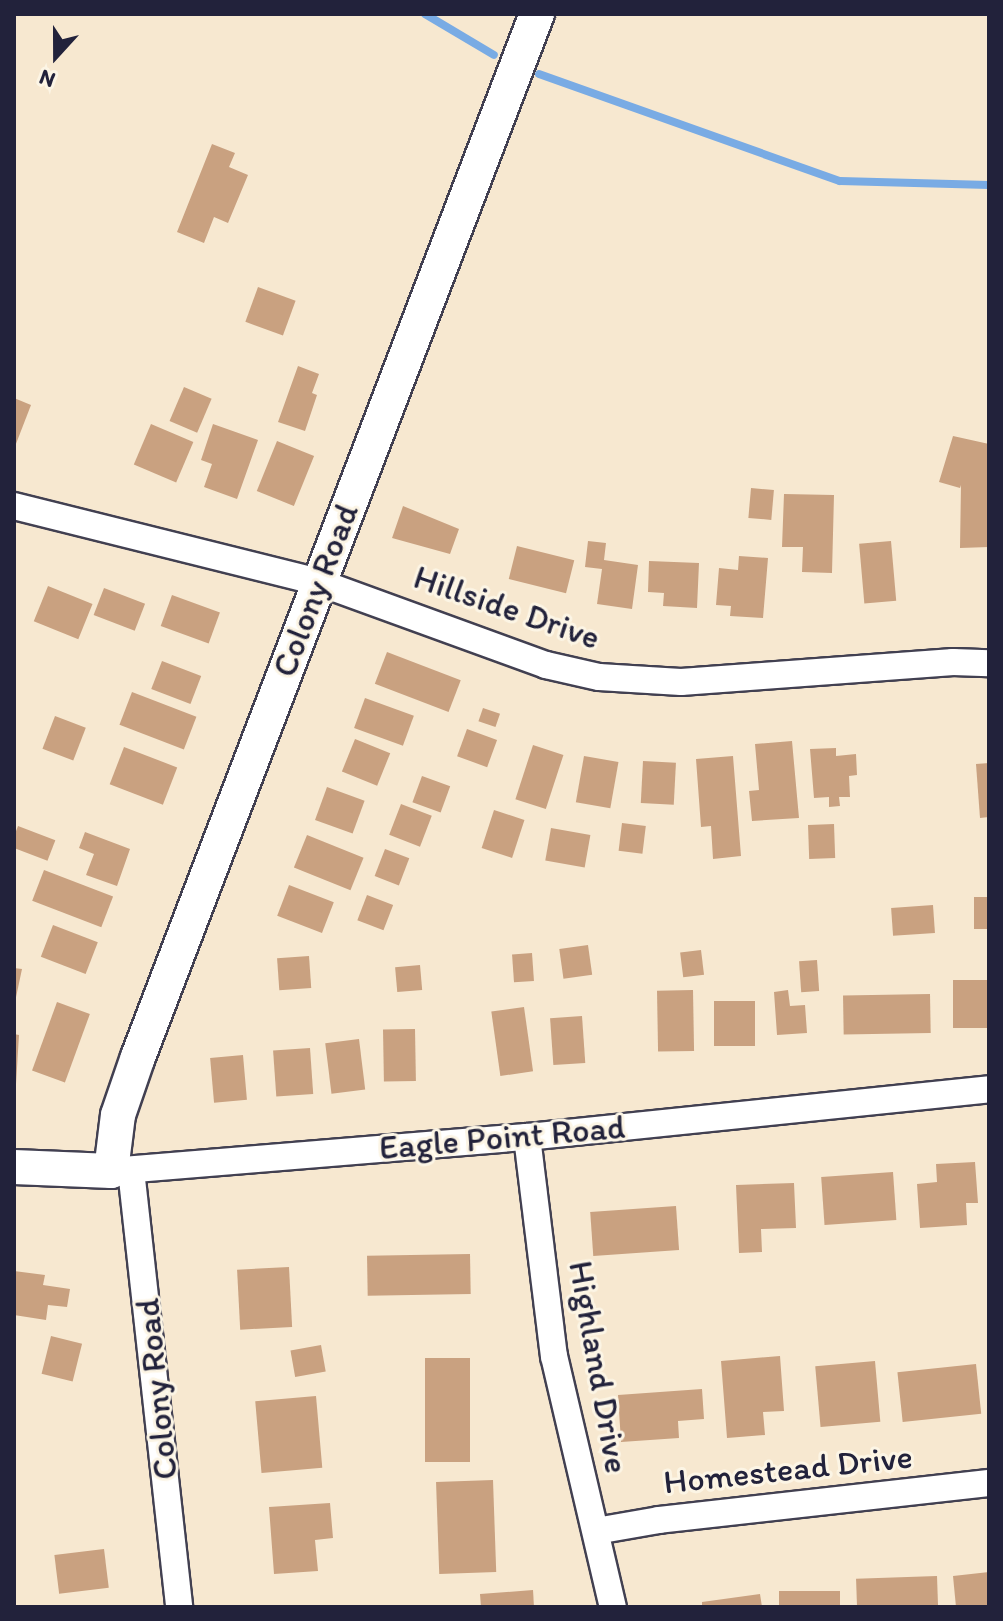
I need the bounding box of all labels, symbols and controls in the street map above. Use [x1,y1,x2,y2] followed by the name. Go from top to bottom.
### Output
[16,16,96,96] north arrow
[35,64,59,94] text: N
[263,498,367,682] street label: Colony Road
[408,556,606,658] street label: Hillside Drive
[378,1106,626,1168] street label: Eagle Point Road
[560,1258,638,1476] street label: Highland Drive
[126,1297,186,1481] street label: Colony Road
[661,1436,915,1502] street label: Homestead Drive

